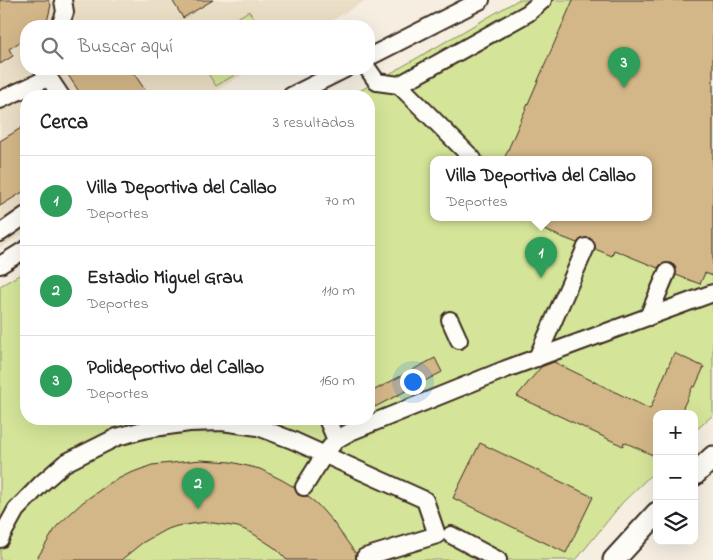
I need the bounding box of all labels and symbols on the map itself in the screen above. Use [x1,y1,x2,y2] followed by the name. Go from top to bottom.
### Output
[608,47,640,88] pin: 3
[525,237,557,278] pin: 1
[400,369,426,395] your location
[182,468,214,509] pin: 2

